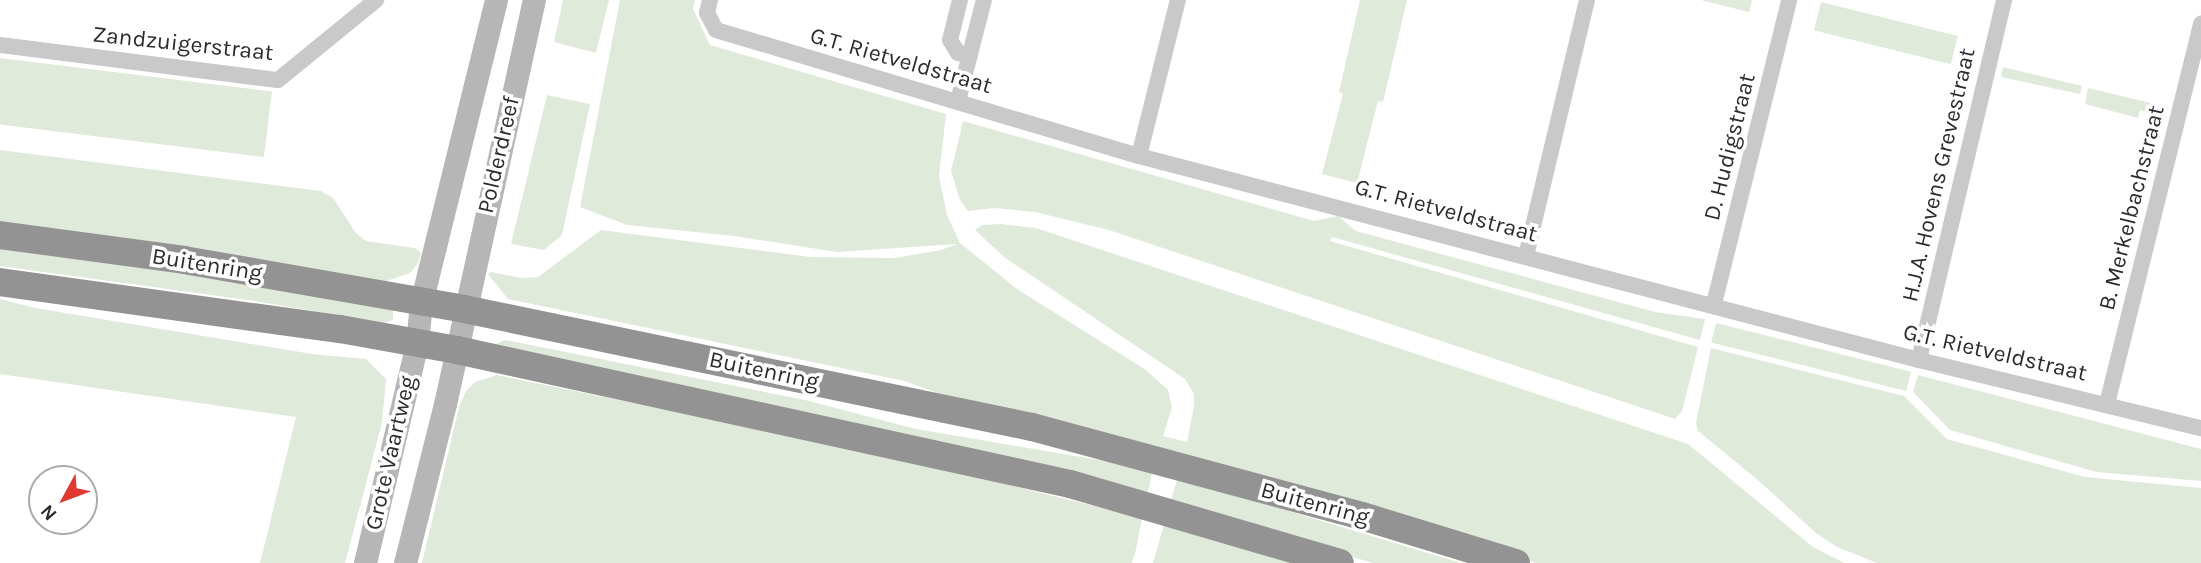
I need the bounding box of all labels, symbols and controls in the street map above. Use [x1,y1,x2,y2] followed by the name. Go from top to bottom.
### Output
[91,21,275,67] street label: Zandzuigerstraat
[807,22,995,100] street label: G.T. Rietveldstraat
[1896,45,1982,305] street label: H.J.A. Hovens Grevestraat
[1698,71,1762,223] street label: D. Hudigstraat
[472,94,526,216] street label: Polderdreef
[2093,103,2171,313] street label: B. Merkelbachstraat
[1352,173,1540,249] street label: G.T. Rietveldstraat
[150,243,264,287] street label: Buitenring
[1900,318,2090,388] street label: G.T. Rietveldstraat
[707,346,821,396] street label: Buitenring
[360,373,422,533] street label: Grote Vaartweg
[28,465,98,535] north arrow
[1258,476,1372,532] street label: Buitenring
[36,500,61,525] text: N

